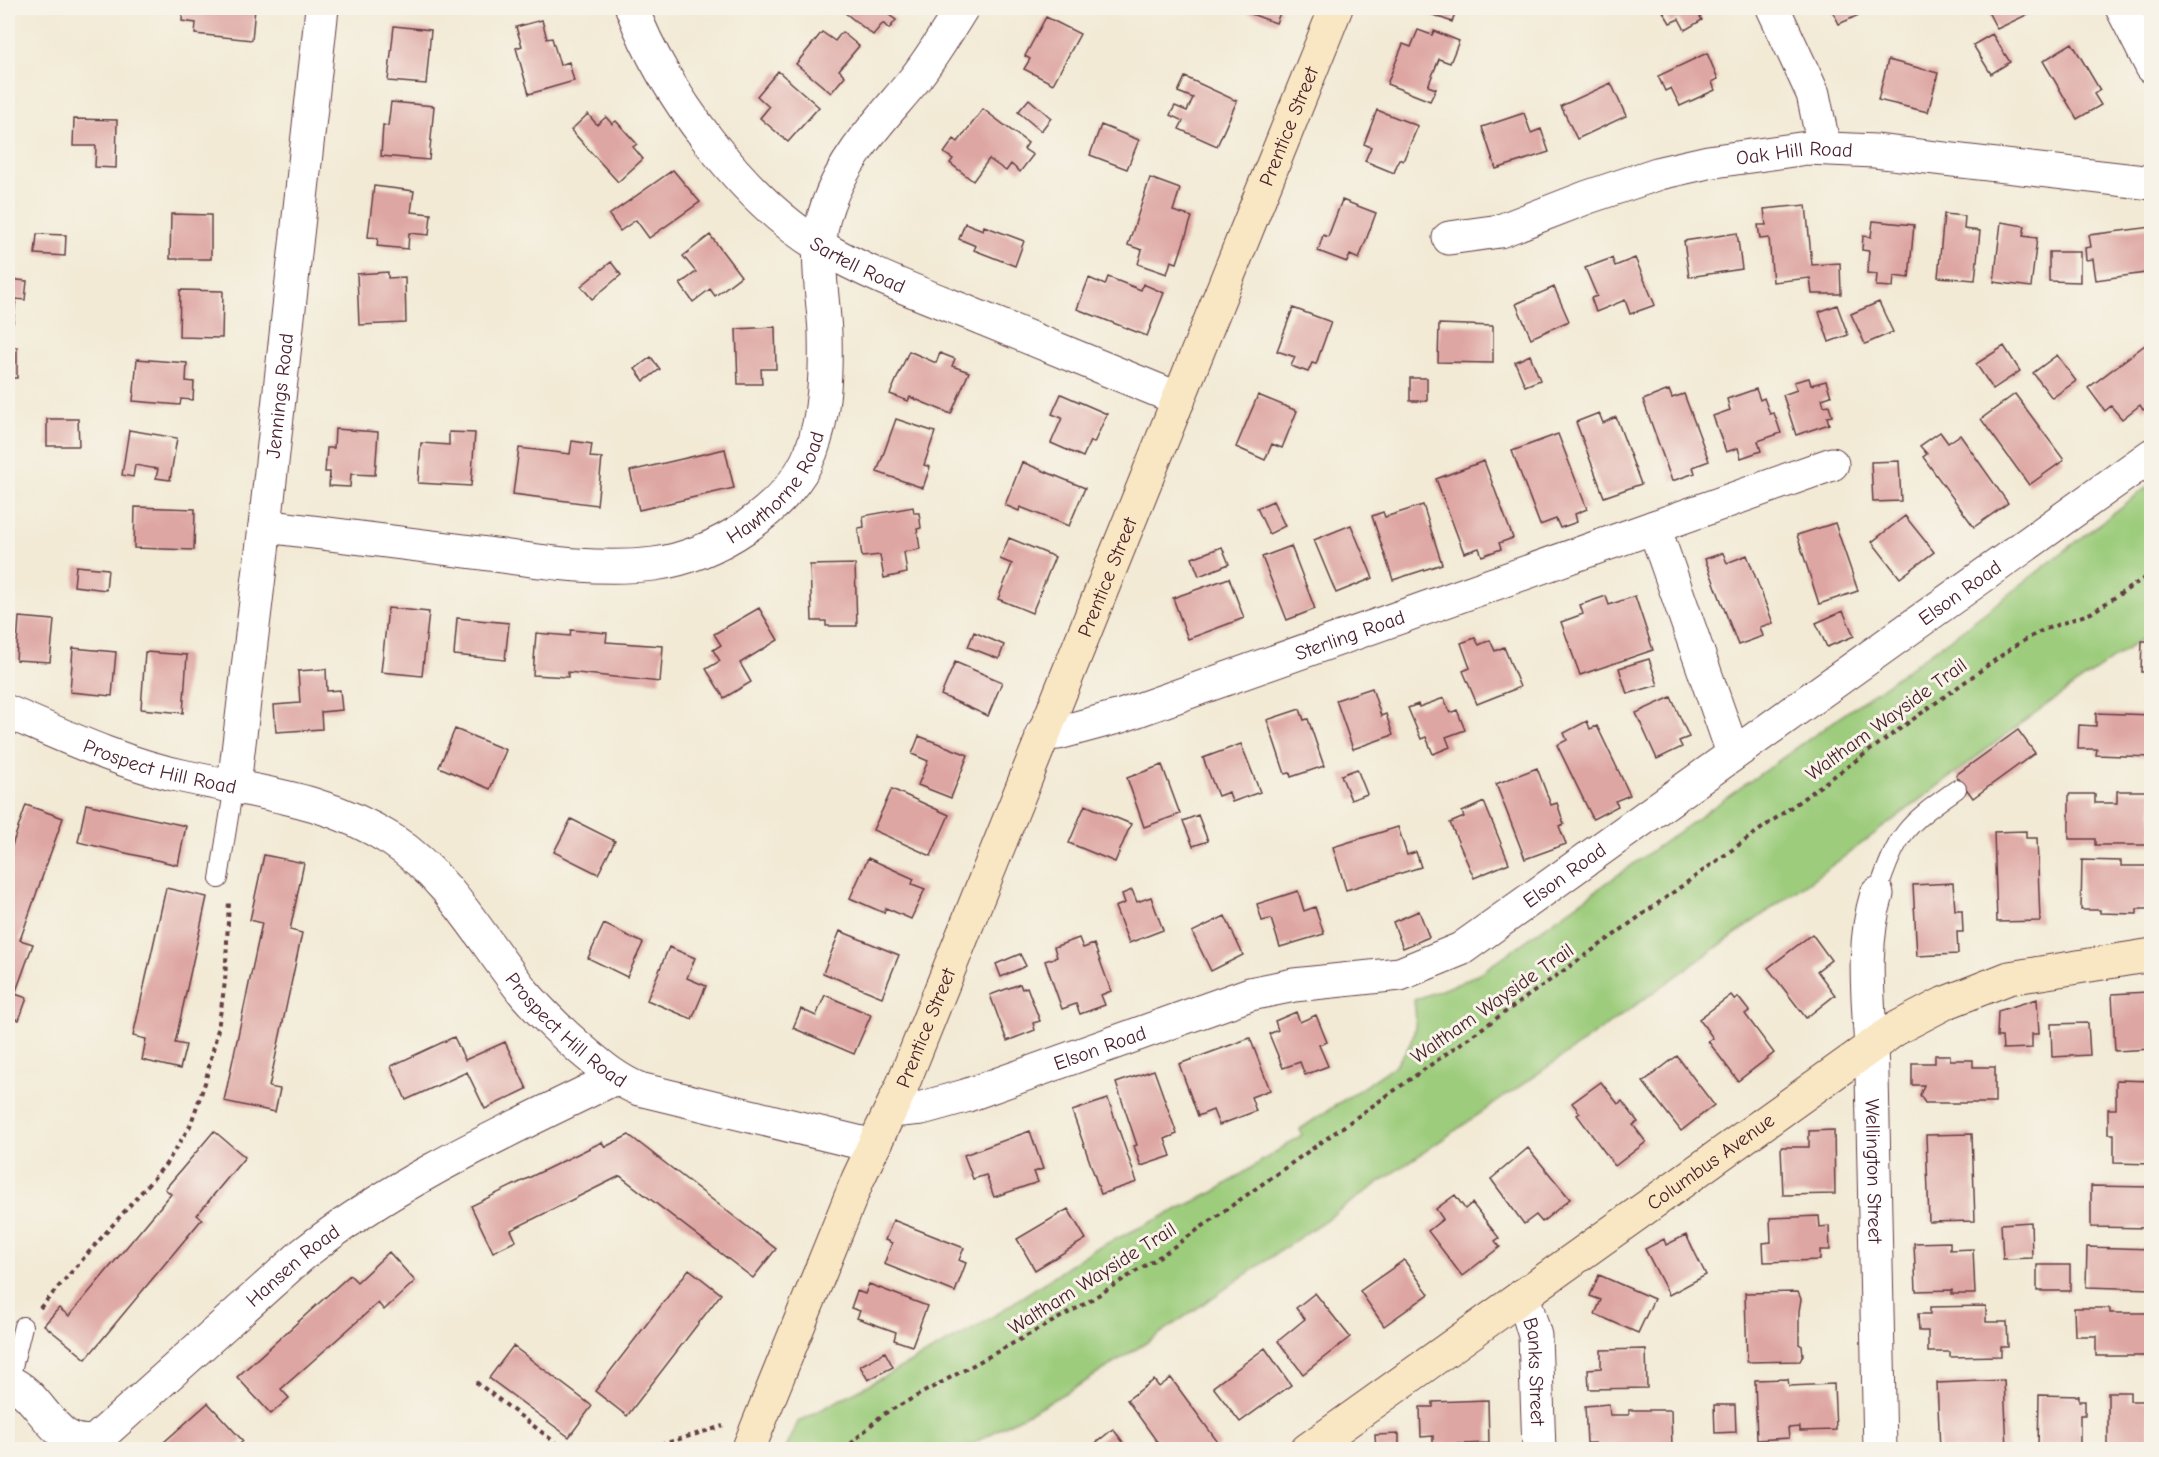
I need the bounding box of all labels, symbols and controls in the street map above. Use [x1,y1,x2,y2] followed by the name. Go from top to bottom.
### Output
[1255,62,1324,189] street label: Prentice Street
[1735,137,1853,170] street label: Oak Hill Road
[806,232,908,298] street label: Sartell Road
[262,332,298,459] street label: Jennings Road
[723,429,829,548] street label: Hawthorne Road
[1073,513,1142,640] street label: Prentice Street
[1914,555,2006,630] street label: Elson Road
[1292,605,1408,665] street label: Sterling Road
[1801,653,1971,786] street label: Waltham Wayside Trail
[80,734,238,799] street label: Prospect Hill Road
[1519,838,1611,913] street label: Elson Road
[1407,939,1578,1068] street label: Waltham Wayside Trail
[892,964,961,1091] street label: Prentice Street
[501,968,631,1092] street label: Prospect Hill Road
[1051,1021,1149,1075] street label: Elson Road
[1861,1098,1887,1245] street label: Wellington Street
[1643,1109,1779,1215] street label: Columbus Avenue
[1004,1217,1180,1339] street label: Waltham Wayside Trail
[241,1220,344,1312] street label: Hansen Road
[1518,1315,1549,1427] street label: Banks Street

